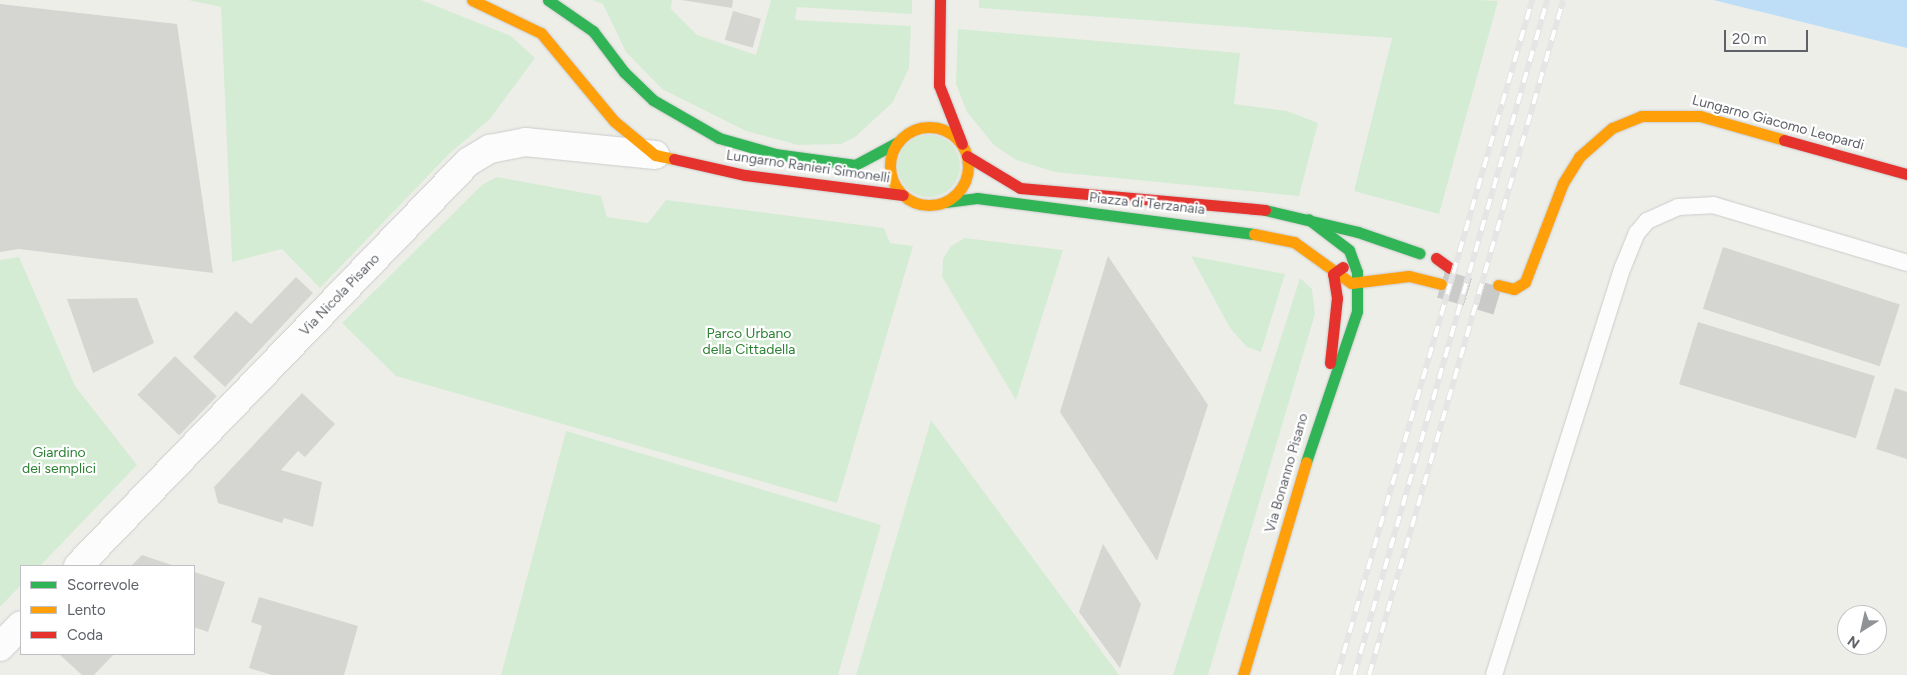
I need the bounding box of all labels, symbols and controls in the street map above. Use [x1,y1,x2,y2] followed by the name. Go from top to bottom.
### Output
[1727,20,1811,52] scale bar
[1732,30,1766,48] text: 20 m
[1690,92,1866,154] street label: Lungarno Giacomo Leopardi
[725,147,891,187] street label: Lungarno Ranieri Simonelli
[1088,190,1206,218] street label: Piazza di Terzanaia
[296,250,384,340] street label: Via Nicola Pisano
[703,326,795,358] park label: Parco Urbano della Cittadella
[1262,411,1312,535] street label: Via Bonanno Pisano
[22,445,96,478] park label: Giardino dei semplici
[20,565,195,655] legend
[67,576,139,594] text: Scorrevole
[67,601,106,619] text: Lento
[1837,605,1887,655] north arrow
[67,626,103,644] text: Coda
[1844,632,1863,652] text: N

